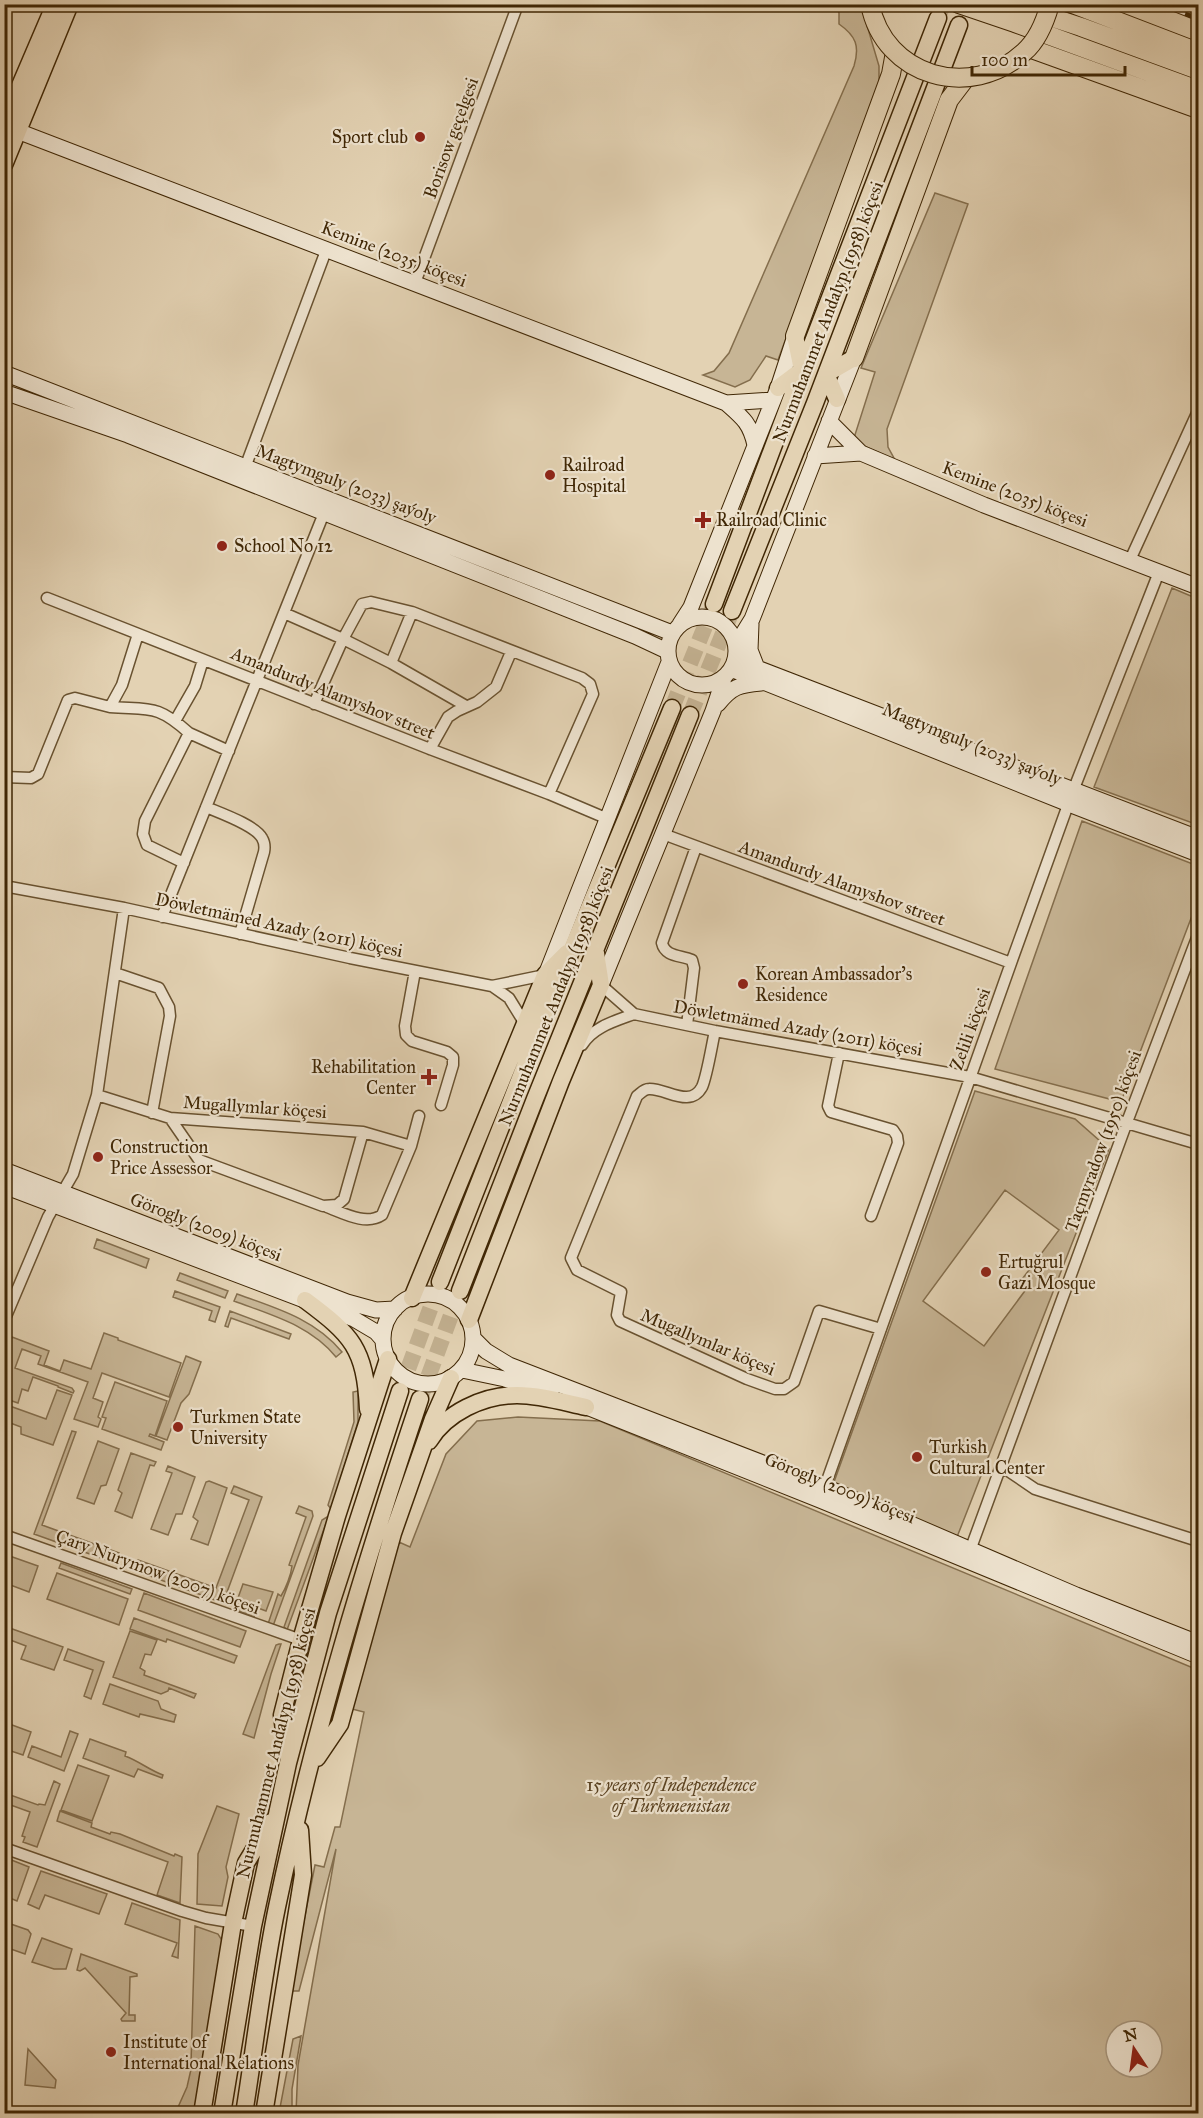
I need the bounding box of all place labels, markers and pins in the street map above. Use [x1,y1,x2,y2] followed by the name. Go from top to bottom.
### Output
[332,126,408,148] place label: Sport club
[413,130,427,144] marker: Sport club
[562,454,626,497] place label: Railroad Hospital
[543,468,557,482] marker: Railroad Hospital
[716,509,827,531] place label: Railroad Clinic
[694,511,712,529] marker: Railroad Clinic
[234,535,333,557] place label: School No 12
[215,539,229,553] marker: School No 12
[755,963,912,1006] place label: Korean Ambassador's Residence
[736,977,750,991] marker: Korean Ambassador's Residence
[311,1056,416,1099] place label: Rehabilitation Center
[420,1068,438,1086] marker: Rehabilitation Center
[110,1136,213,1179] place label: Construction Price Assessor
[91,1150,105,1164] marker: Construction Price Assessor
[998,1251,1096,1295] place label: Ertuğrul Gazi Mosque
[979,1265,993,1279] marker: Ertuğrul Gazi Mosque
[190,1406,301,1449] place label: Turkmen State University
[171,1420,185,1434] marker: Turkmen State University
[929,1436,1045,1479] place label: Turkish Cultural Center
[910,1450,924,1464] marker: Turkish Cultural Center
[123,2031,294,2074] place label: Institute of International Relations
[104,2045,118,2059] marker: Institute of International Relations

